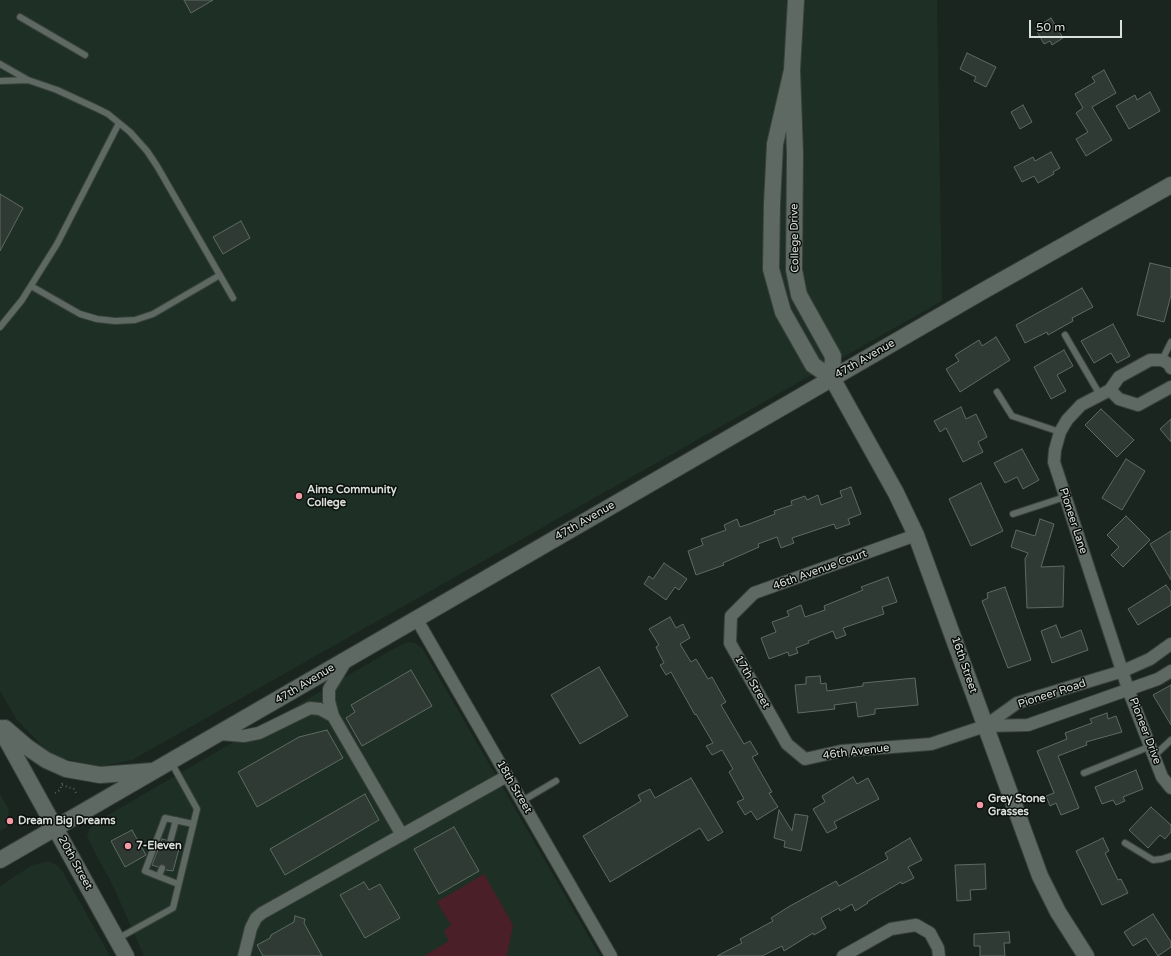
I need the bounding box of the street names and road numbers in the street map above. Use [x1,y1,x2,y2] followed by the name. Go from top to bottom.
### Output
[788,203,802,273] street label: College Drive
[833,337,897,381] street label: 47th Avenue
[1056,486,1090,556] street label: Pioneer Lane
[553,499,617,543] street label: 47th Avenue
[771,547,869,593] street label: 46th Avenue Court
[948,635,980,695] street label: 16th Street
[732,653,772,711] street label: 17th Street
[273,661,337,707] street label: 47th Avenue
[1016,677,1088,711] street label: Pioneer Road
[1126,696,1164,766] street label: Pioneer Drive
[822,741,890,763] street label: 46th Avenue
[494,758,534,816] street label: 18th Street
[55,834,95,892] street label: 20th Street

